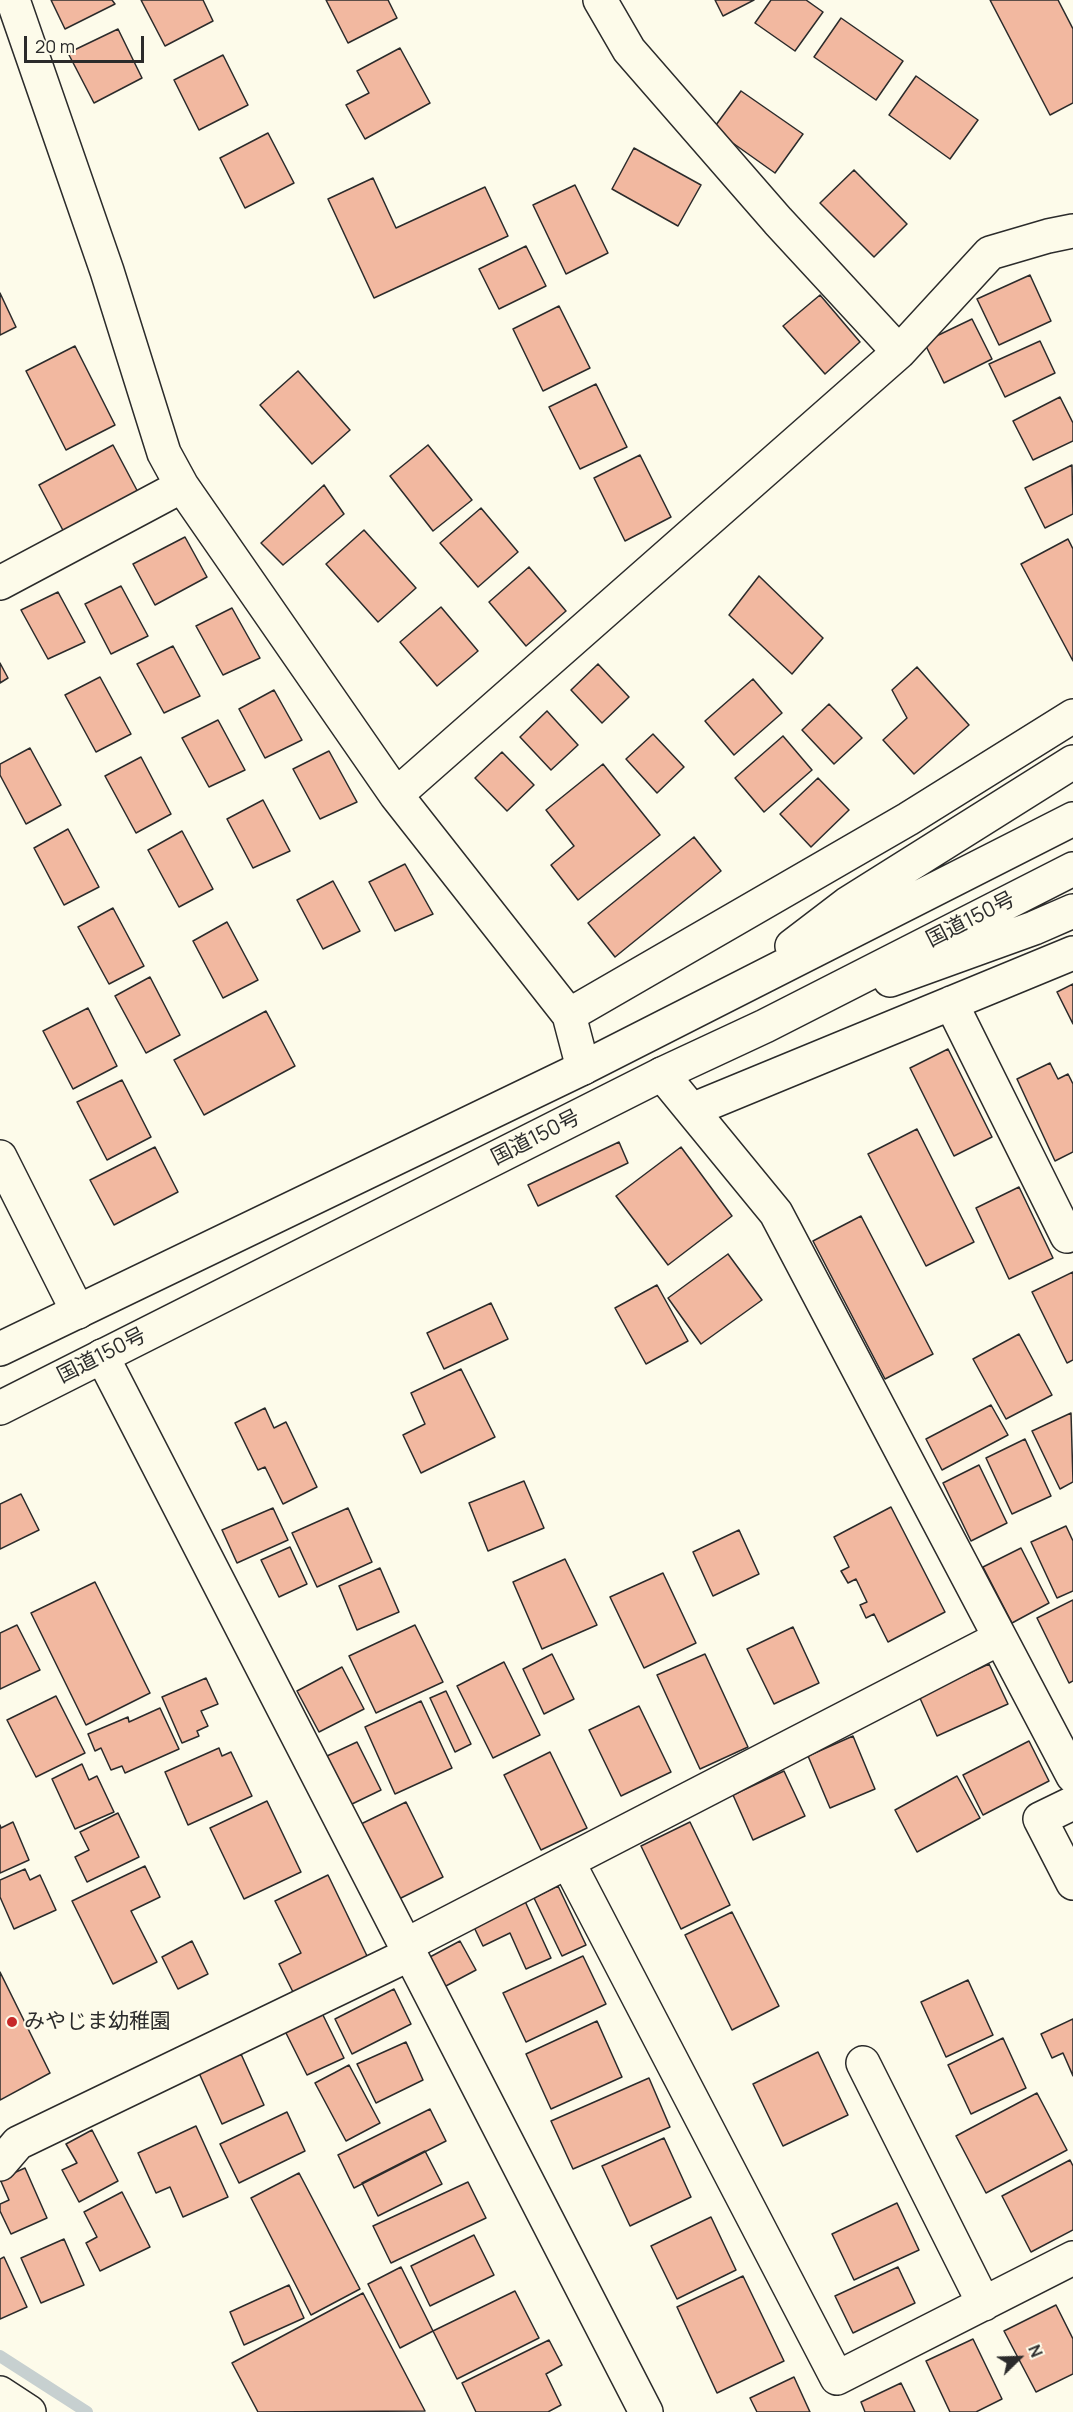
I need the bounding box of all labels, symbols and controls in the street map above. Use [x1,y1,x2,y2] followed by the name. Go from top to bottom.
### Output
[27,24,147,62] scale bar
[35,34,75,58] text: 20 m
[922,887,1020,953] street label: 国道150号
[487,1105,585,1171] street label: 国道150号
[53,1323,151,1389] street label: 国道150号
[24,2009,171,2035] place label: みやじま幼稚園
[5,2015,19,2029] marker: みやじま幼稚園
[989,2328,1049,2388] north arrow
[1023,2341,1048,2361] text: N

